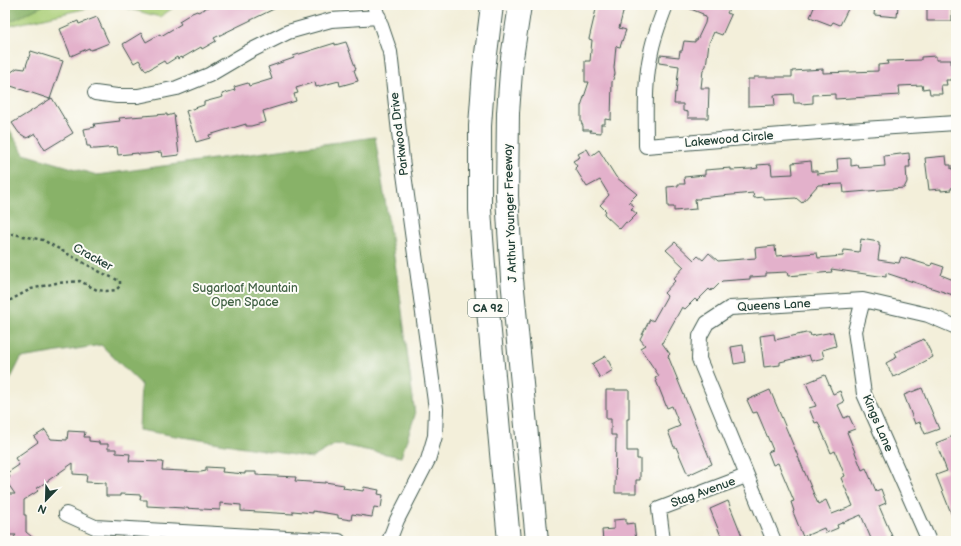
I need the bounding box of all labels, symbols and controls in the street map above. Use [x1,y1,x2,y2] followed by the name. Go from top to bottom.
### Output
[387,91,412,177] street label: Parkwood Drive
[684,128,774,151] street label: Lakewood Circle
[501,143,520,283] street label: J Arthur Younger Freeway
[70,240,116,275] street label: Cracker
[192,281,298,310] park label: Sugarloaf Mountain Open Space
[737,296,811,315] street label: Queens Lane
[468,299,508,317] road number: CA 92
[859,392,896,454] street label: Kings Lane
[669,474,738,511] street label: Stag Avenue
[26,480,66,520] north arrow
[36,501,49,516] text: N

